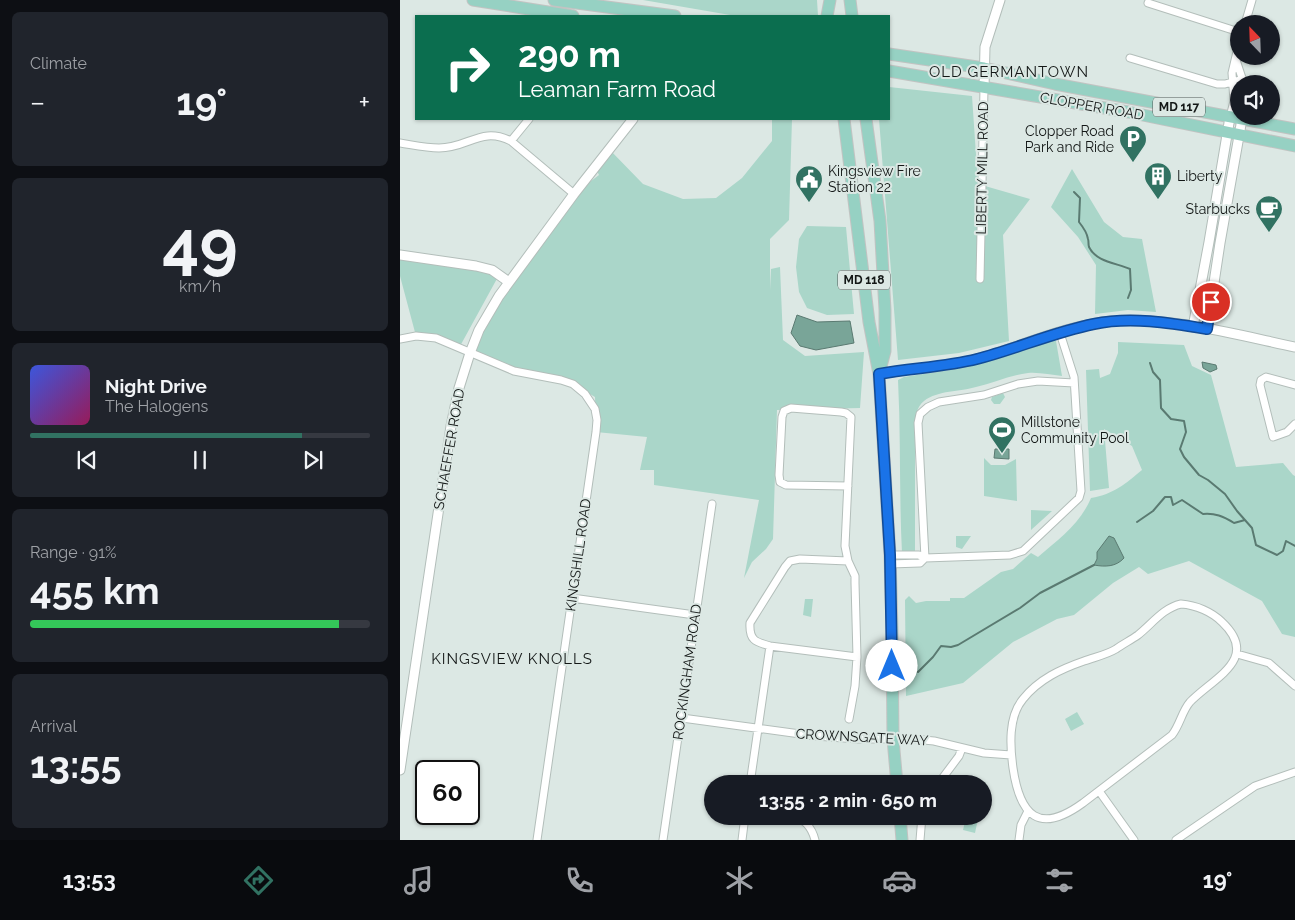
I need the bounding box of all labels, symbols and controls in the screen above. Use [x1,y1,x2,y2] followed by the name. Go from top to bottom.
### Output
[1230,15,1280,65] north arrow
[1230,15,1280,125] map controls
[518,34,621,75] text: 290 m
[435,35,500,100] icon: right
[30,54,87,73] text: Climate
[929,63,1089,81] district label: OLD GERMANTOWN
[1230,75,1280,125] button: sound
[518,76,716,102] text: Leaman Farm Road
[176,79,227,124] text: 19°
[30,86,45,119] text: −
[358,86,370,119] text: +
[1039,89,1145,123] street label: CLOPPER ROAD
[1153,98,1205,116] road number: MD 117
[973,101,991,235] street label: LIBERTY MILL ROAD
[1025,123,1114,155] place label: Clopper Road Park and Ride
[1118,124,1148,163] parking icon: Clopper Road Park and Ride
[1143,161,1173,200] building icon: Liberty
[828,163,921,195] place label: Kingsview Fire Station 22
[794,164,824,203] public building icon: Kingsview Fire Station 22
[1177,168,1223,184] place label: Liberty
[1254,194,1284,233] cafe icon: Starbucks
[1186,201,1250,217] place label: Starbucks
[162,206,238,282] text: 49
[838,270,890,290] road number: MD 118
[179,277,221,296] text: km/h
[1190,281,1232,323] pin
[1197,288,1225,316] icon: arrive
[105,375,207,397] text: Night Drive
[430,387,468,511] street label: SCHAEFFER ROAD
[105,397,208,416] text: The Halogens
[1021,414,1129,446] place label: Millstone Community Pool
[987,415,1017,454] sports icon: Millstone Community Pool
[73,446,101,474] icon: previous
[186,446,214,474] icon: pause
[299,446,327,474] icon: next
[562,498,594,612] street label: KINGSHILL ROAD
[30,543,117,562] text: Range · 91%
[30,568,160,613] text: 455 km
[670,603,704,741] street label: ROCKINGHAM ROAD
[865,639,917,691] position arrow
[431,650,593,668] district label: KINGSVIEW KNOLLS
[30,717,77,736] text: Arrival
[795,726,929,748] street label: CROWNSGATE WAY
[30,742,121,787] text: 13:55
[415,760,480,825] speed limit sign: 60
[759,789,937,811] text: 13:55 · 2 min · 650 m
[241,863,276,898] icon: directions
[401,863,436,898] icon: music
[562,863,597,898] icon: phone
[722,863,757,898] icon: climate
[882,863,917,898] icon: car
[1042,863,1077,898] icon: filters
[63,867,116,893] text: 13:53
[1203,867,1232,893] text: 19°

